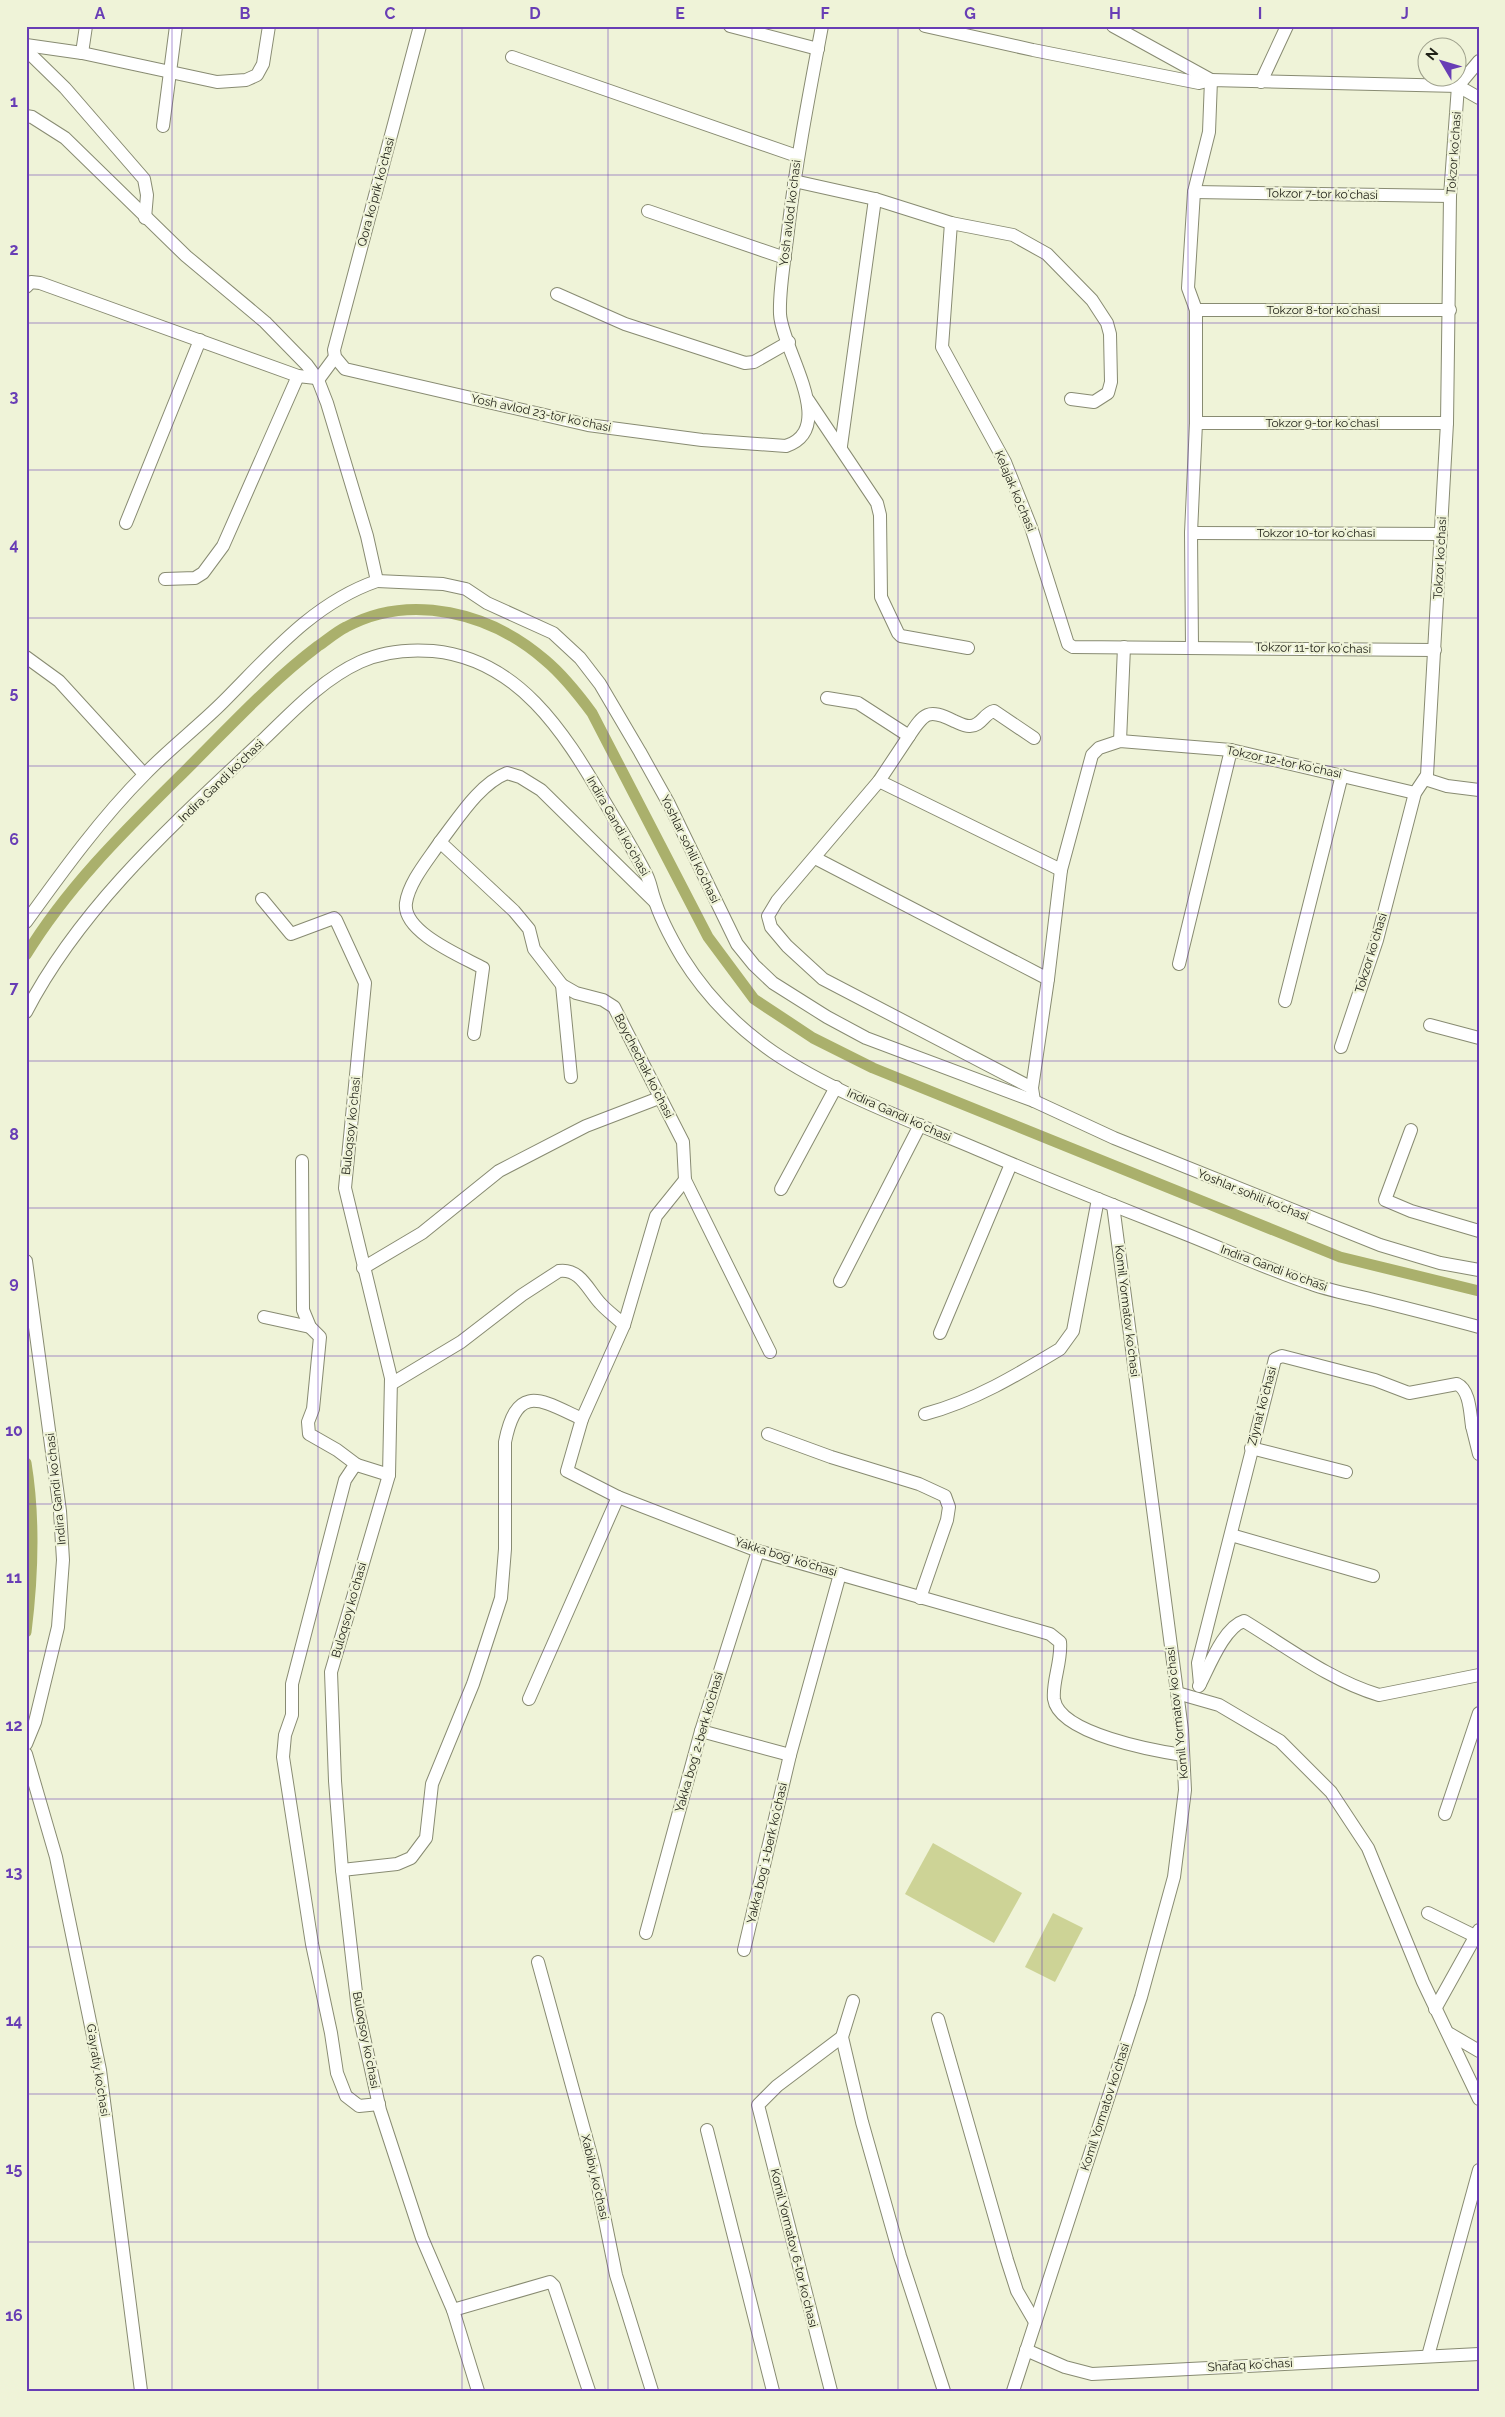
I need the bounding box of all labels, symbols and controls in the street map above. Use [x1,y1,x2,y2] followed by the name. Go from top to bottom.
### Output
[95,4,106,23] text: A
[240,4,251,23] text: B
[385,4,396,23] text: C
[529,4,541,23] text: D
[675,4,685,23] text: E
[820,4,830,23] text: F
[964,4,976,23] text: G
[1109,4,1121,23] text: H
[1258,4,1262,23] text: I
[1401,4,1409,23] text: J
[1418,38,1468,88] north arrow
[1422,45,1441,63] text: N
[10,92,18,111] text: 1
[1444,111,1464,195] street label: Tokzor koʻchasi
[355,136,397,248] street label: Qora koʻprik koʻchasi
[777,159,803,267] street label: Yosh avlod koʻchasi
[1266,186,1378,202] street label: Tokzor 7-tor koʻchasi
[9,240,19,259] text: 2
[1266,303,1380,317] street label: Tokzor 8-tor koʻchasi
[10,387,19,406] text: 3
[470,391,612,435] street label: Yosh avlod 23-tor koʻchasi
[1265,416,1379,430] street label: Tokzor 9-tor koʻchasi
[992,448,1038,534] street label: Kelajak koʻchasi
[1431,516,1449,600] street label: Tokzor koʻchasi
[1257,526,1375,540] street label: Tokzor 10-tor koʻchasi
[9,535,19,554] text: 4
[1255,640,1371,656] street label: Tokzor 11-tor koʻchasi
[10,683,19,702] text: 5
[176,737,266,825] street label: Indira Gandi koʻchasi
[1225,743,1343,781] street label: Tokzor 12-tor koʻchasi
[584,774,652,878] street label: Indira Gandi koʻchasi
[658,793,722,905] street label: Yoshlar sohili koʻchasi
[9,830,19,849] text: 6
[1352,911,1390,995] street label: Tokzor koʻchasi
[10,978,19,997] text: 7
[612,1012,676,1120] street label: Boychechak koʻchasi
[339,1076,363,1176] street label: Buloqsoy koʻchasi
[845,1086,953,1144] street label: Indira Gandi koʻchasi
[9,1125,19,1144] text: 8
[1195,1166,1311,1224] street label: Yoshlar sohili koʻchasi
[1219,1242,1329,1294] street label: Indira Gandi koʻchasi
[1112,1244,1142,1378] street label: Komil Yormatov koʻchasi
[9,1273,19,1292] text: 9
[1245,1365,1279,1447] street label: Ziynat koʻchasi
[5,1421,23,1440] text: 10
[43,1432,69,1546] street label: Indira Gandi koʻchasi
[733,1535,839,1579] street label: Yakka bog' ko'chasi
[329,1561,369,1659] street label: Buloqsoy koʻchasi
[6,1568,22,1587] text: 11
[1163,1646,1191,1780] street label: Komil Yormatov koʻchasi
[672,1670,726,1814] street label: Yakka bogʻ 2-berk koʻchasi
[6,1716,22,1735] text: 12
[744,1781,790,1925] street label: Yakka bogʻ 1-berk koʻchasi
[6,1863,22,1882] text: 13
[350,1990,382,2090] street label: Buloqsoy koʻchasi
[5,2011,23,2030] text: 14
[84,2023,112,2117] street label: Gʻayratiy koʻchasi
[1078,2042,1132,2172] street label: Komil Yormatov koʻchasi
[578,2133,612,2221] street label: Xabibiy koʻchasi
[6,2159,23,2178] text: 15
[767,2167,821,2329] street label: Komil Yormatov 6-tor koʻchasi
[5,2306,23,2325] text: 16
[1207,2356,1293,2374] street label: Shafaq koʻchasi

